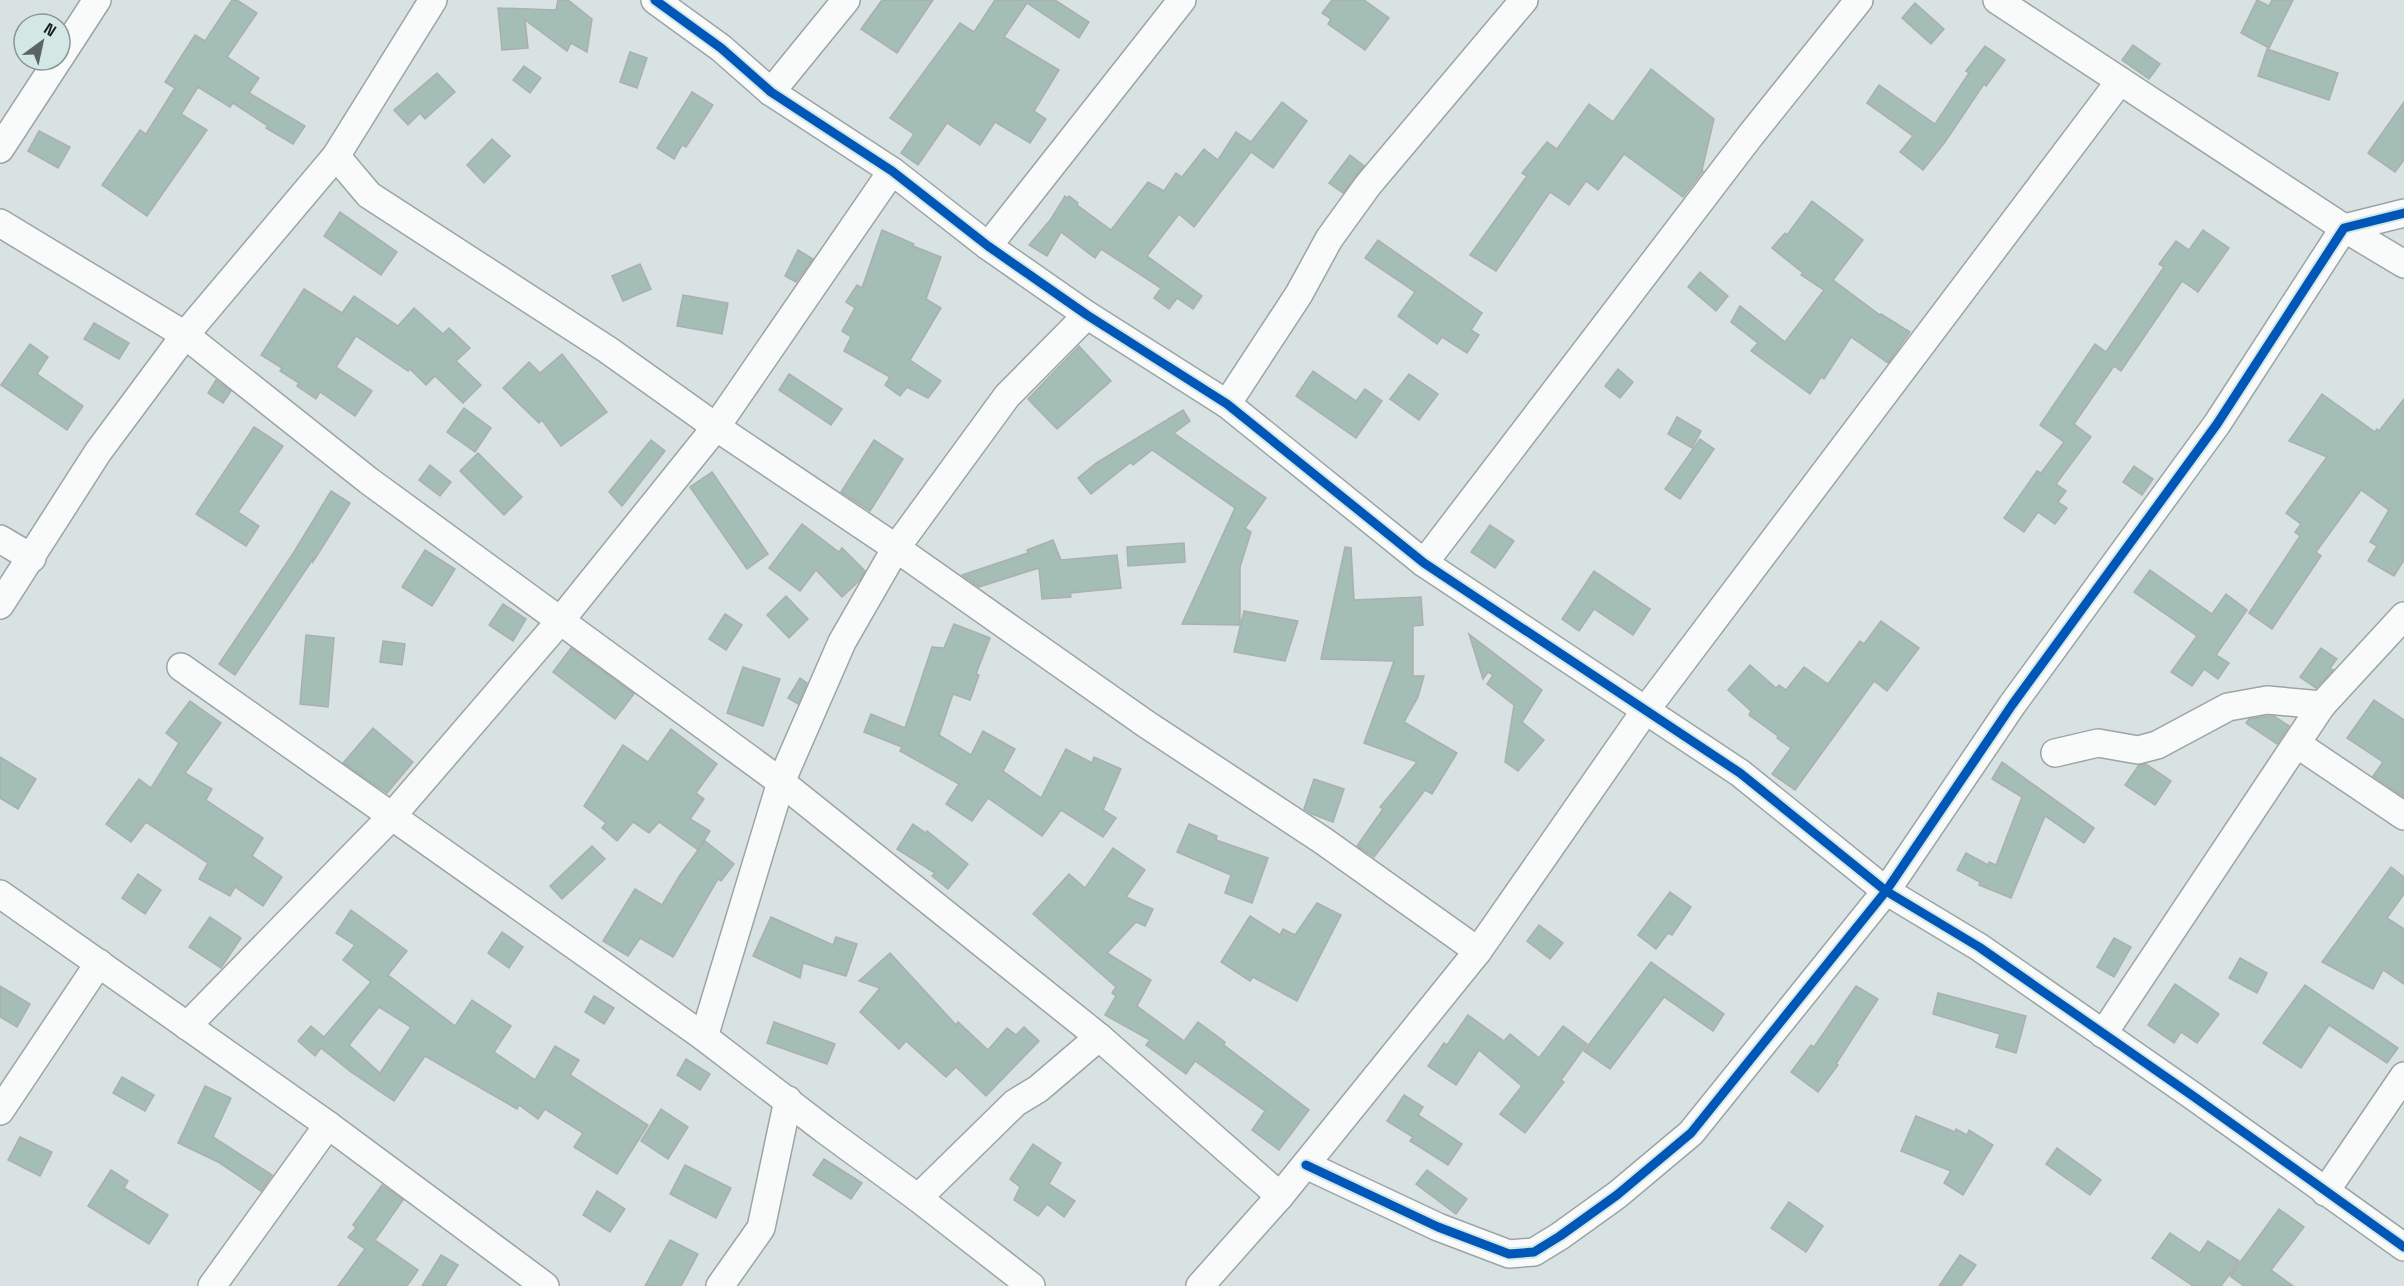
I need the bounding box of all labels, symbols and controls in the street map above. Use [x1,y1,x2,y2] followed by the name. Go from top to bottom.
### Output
[12,12,72,72] north arrow
[40,18,60,42] text: N

